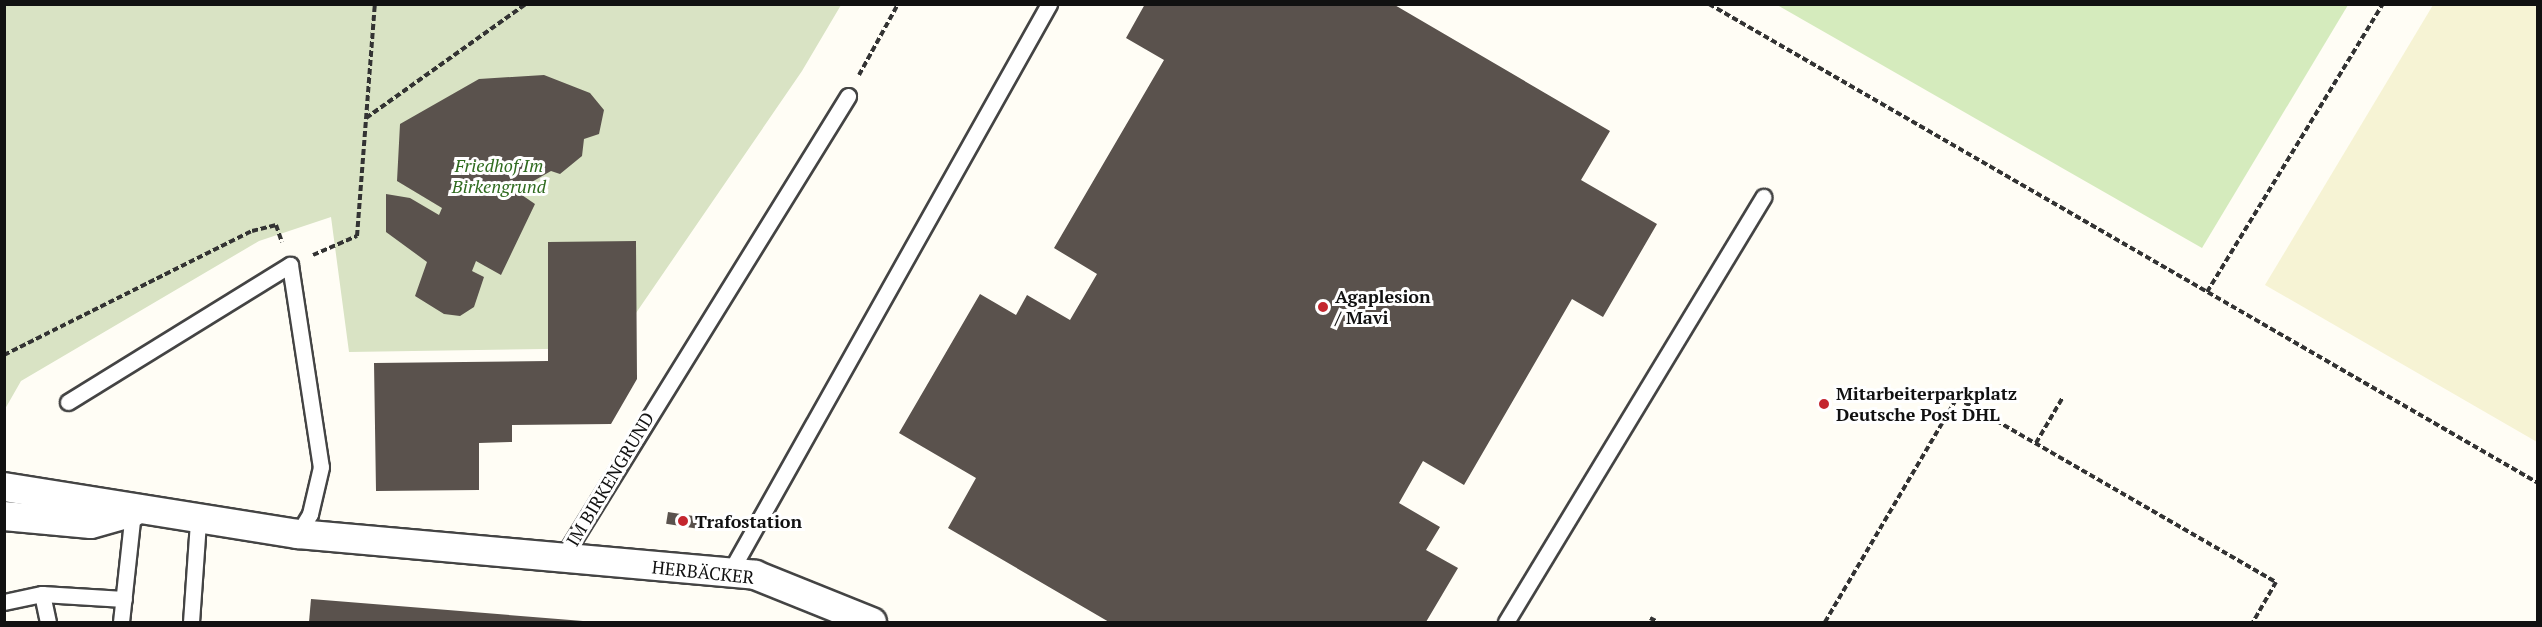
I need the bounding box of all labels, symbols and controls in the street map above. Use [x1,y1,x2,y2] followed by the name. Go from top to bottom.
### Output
[452,155,546,198] park label: Friedhof Im Birkengrund
[1335,286,1431,328] place label: Agaplesion / Mavi
[1316,300,1330,314] marker: Agaplesion / Mavi
[1836,383,2017,426] place label: Mitarbeiterparkplatz Deutsche Post DHL
[1817,397,1831,411] marker: Mitarbeiterparkplatz Deutsche Post DHL
[562,408,658,550] street label: IM BIRKENGRUND
[695,510,802,532] place label: Trafostation
[676,514,690,528] marker: Trafostation
[651,556,755,588] street label: HERBÄCKER

